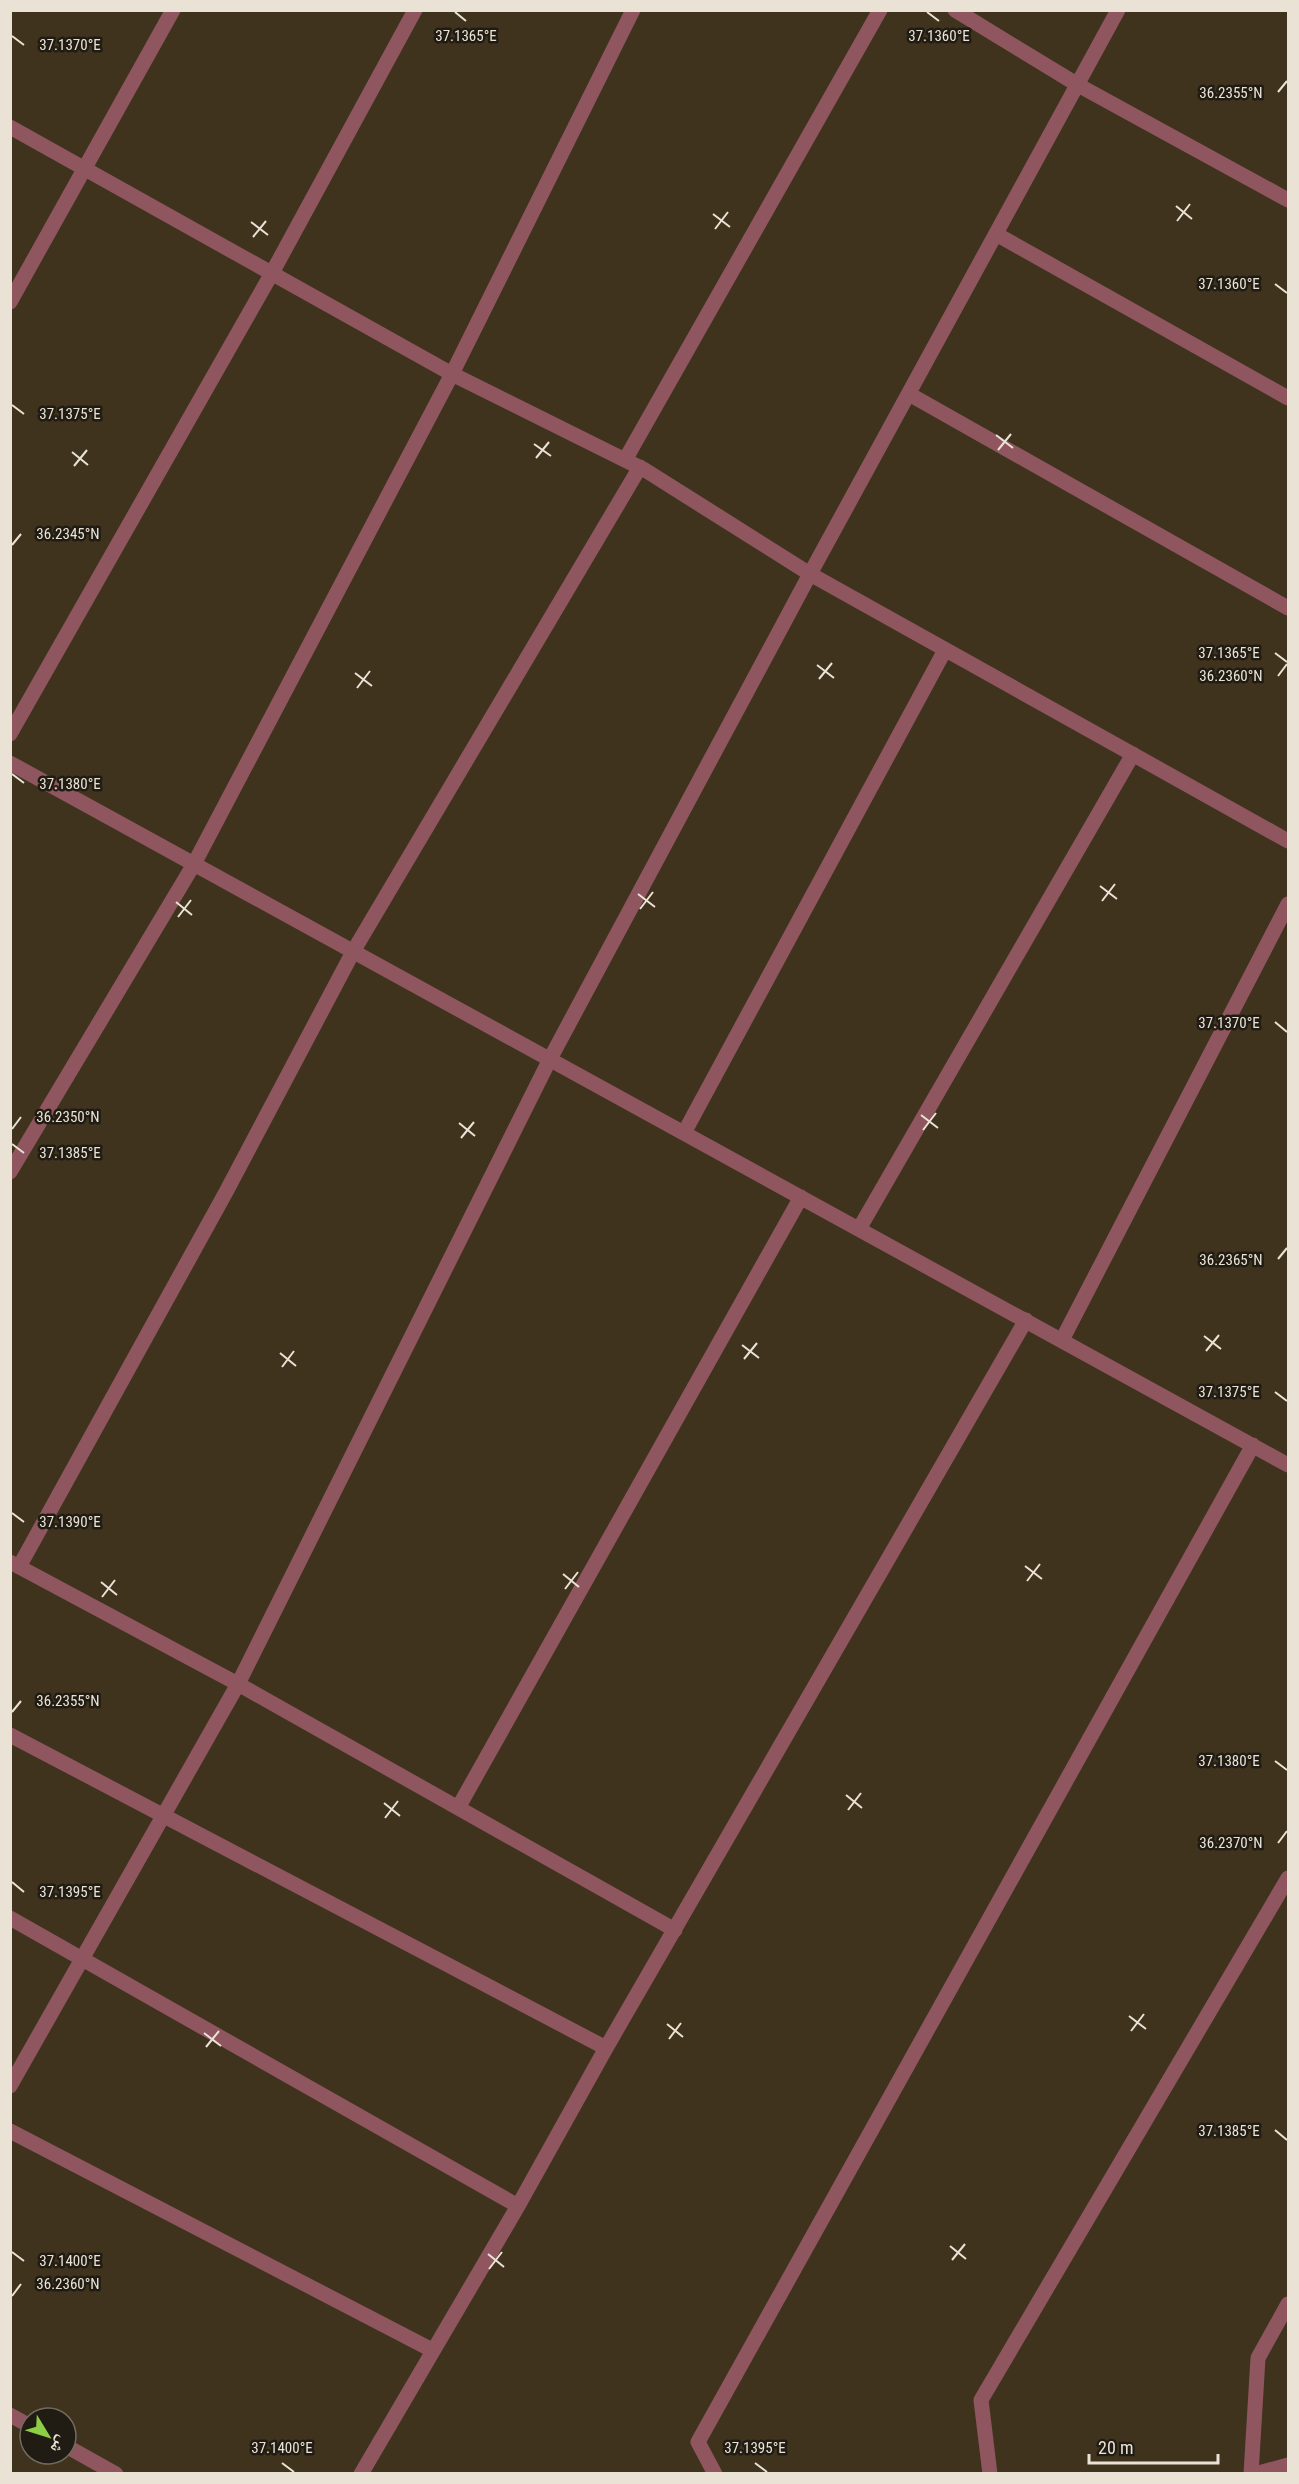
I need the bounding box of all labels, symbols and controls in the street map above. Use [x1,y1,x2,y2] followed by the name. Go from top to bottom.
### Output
[435,27,497,45] text: 37.1365°E
[908,27,970,45] text: 37.1360°E
[39,36,101,54] text: 37.1370°E
[1199,84,1263,102] text: 36.2355°N
[1198,275,1260,293] text: 37.1360°E
[39,405,101,423] text: 37.1375°E
[36,525,100,543] text: 36.2345°N
[1198,644,1260,662] text: 37.1365°E
[1199,667,1263,685] text: 36.2360°N
[39,775,101,793] text: 37.1380°E
[1198,1014,1260,1032] text: 37.1370°E
[36,1108,100,1126] text: 36.2350°N
[39,1144,101,1162] text: 37.1385°E
[1199,1251,1263,1269] text: 36.2365°N
[1198,1383,1260,1401] text: 37.1375°E
[39,1513,101,1531] text: 37.1390°E
[36,1692,100,1710] text: 36.2355°N
[1198,1752,1260,1770] text: 37.1380°E
[1199,1834,1263,1852] text: 36.2370°N
[39,1883,101,1901] text: 37.1395°E
[1198,2122,1260,2140] text: 37.1385°E
[39,2252,101,2270] text: 37.1400°E
[36,2275,100,2293] text: 36.2360°N
[18,2406,78,2466] north arrow
[1089,2427,1218,2465] scale bar
[47,2432,72,2457] text: ش
[1098,2437,1133,2458] text: 20 m
[251,2439,313,2457] text: 37.1400°E
[724,2439,786,2457] text: 37.1395°E

